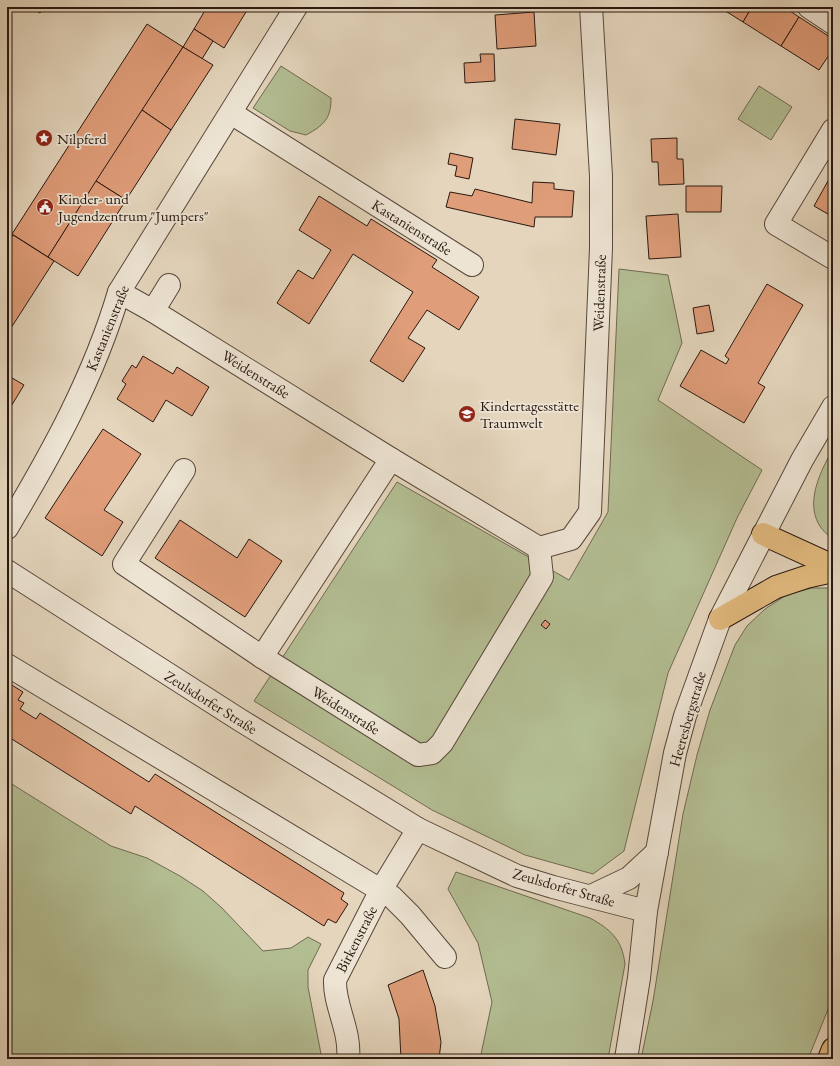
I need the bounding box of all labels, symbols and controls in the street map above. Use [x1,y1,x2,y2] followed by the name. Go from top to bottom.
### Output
[34,128,54,148] place icon: Nilpferd
[57,129,107,148] place label: Nilpferd
[56,189,209,225] place label: Kinder- und Jugendzentrum "Jumpers"
[368,195,456,259] street label: Kastanienstraße
[35,197,55,217] public building icon: Kinder- und Jugendzentrum "Jumpers"
[588,254,610,332] street label: Weidenstraße
[81,282,133,374] street label: Kastanienstraße
[218,346,294,403] street label: Weidenstraße
[480,396,579,432] place label: Kindertagesstätte Traumwelt
[457,404,477,424] school or university icon: Kindertagesstätte Traumwelt
[161,666,261,738] street label: Zeulsdorfer Straße
[664,669,710,769] street label: Heeresbergstraße
[308,682,384,739] street label: Weidenstraße
[511,863,618,911] street label: Zeulsdorfer Straße
[331,902,381,976] street label: Birkenstraße

